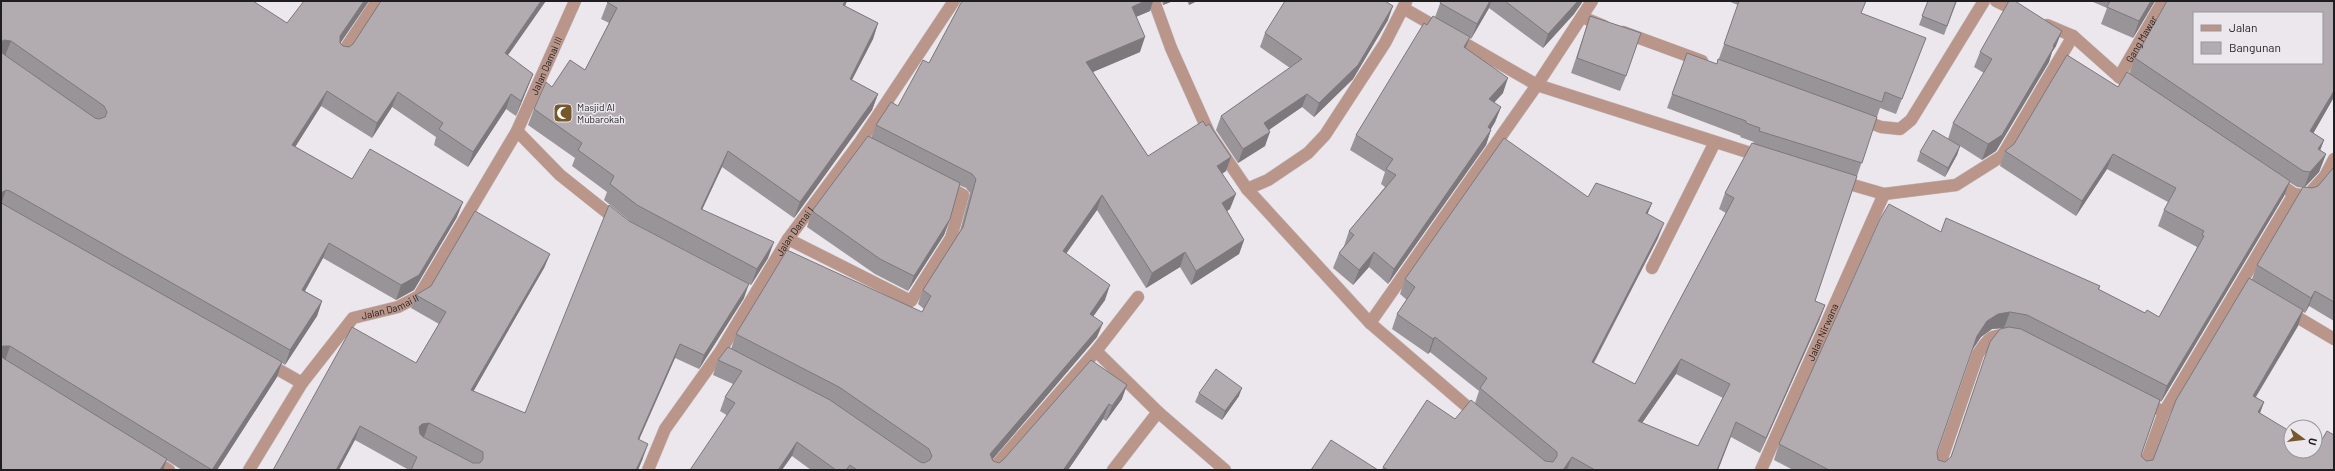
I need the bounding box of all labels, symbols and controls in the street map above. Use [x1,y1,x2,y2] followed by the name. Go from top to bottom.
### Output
[2193,12,2323,64] legend
[2123,13,2159,64] street label: Gang Mawar
[2229,20,2257,34] text: Jalan
[528,35,564,97] street label: Jalan Damai III
[2229,40,2281,54] text: Bangunan
[577,101,625,125] place label: Masjid Al Mubarokah
[552,102,574,124] mosque icon: Masjid Al Mubarokah
[773,204,816,258] street label: Jalan Damai I
[360,291,420,322] street label: Jalan Damai II
[1804,301,1841,363] street label: Jalan Nirwana
[2283,419,2323,459] north arrow
[2306,437,2320,447] text: U

